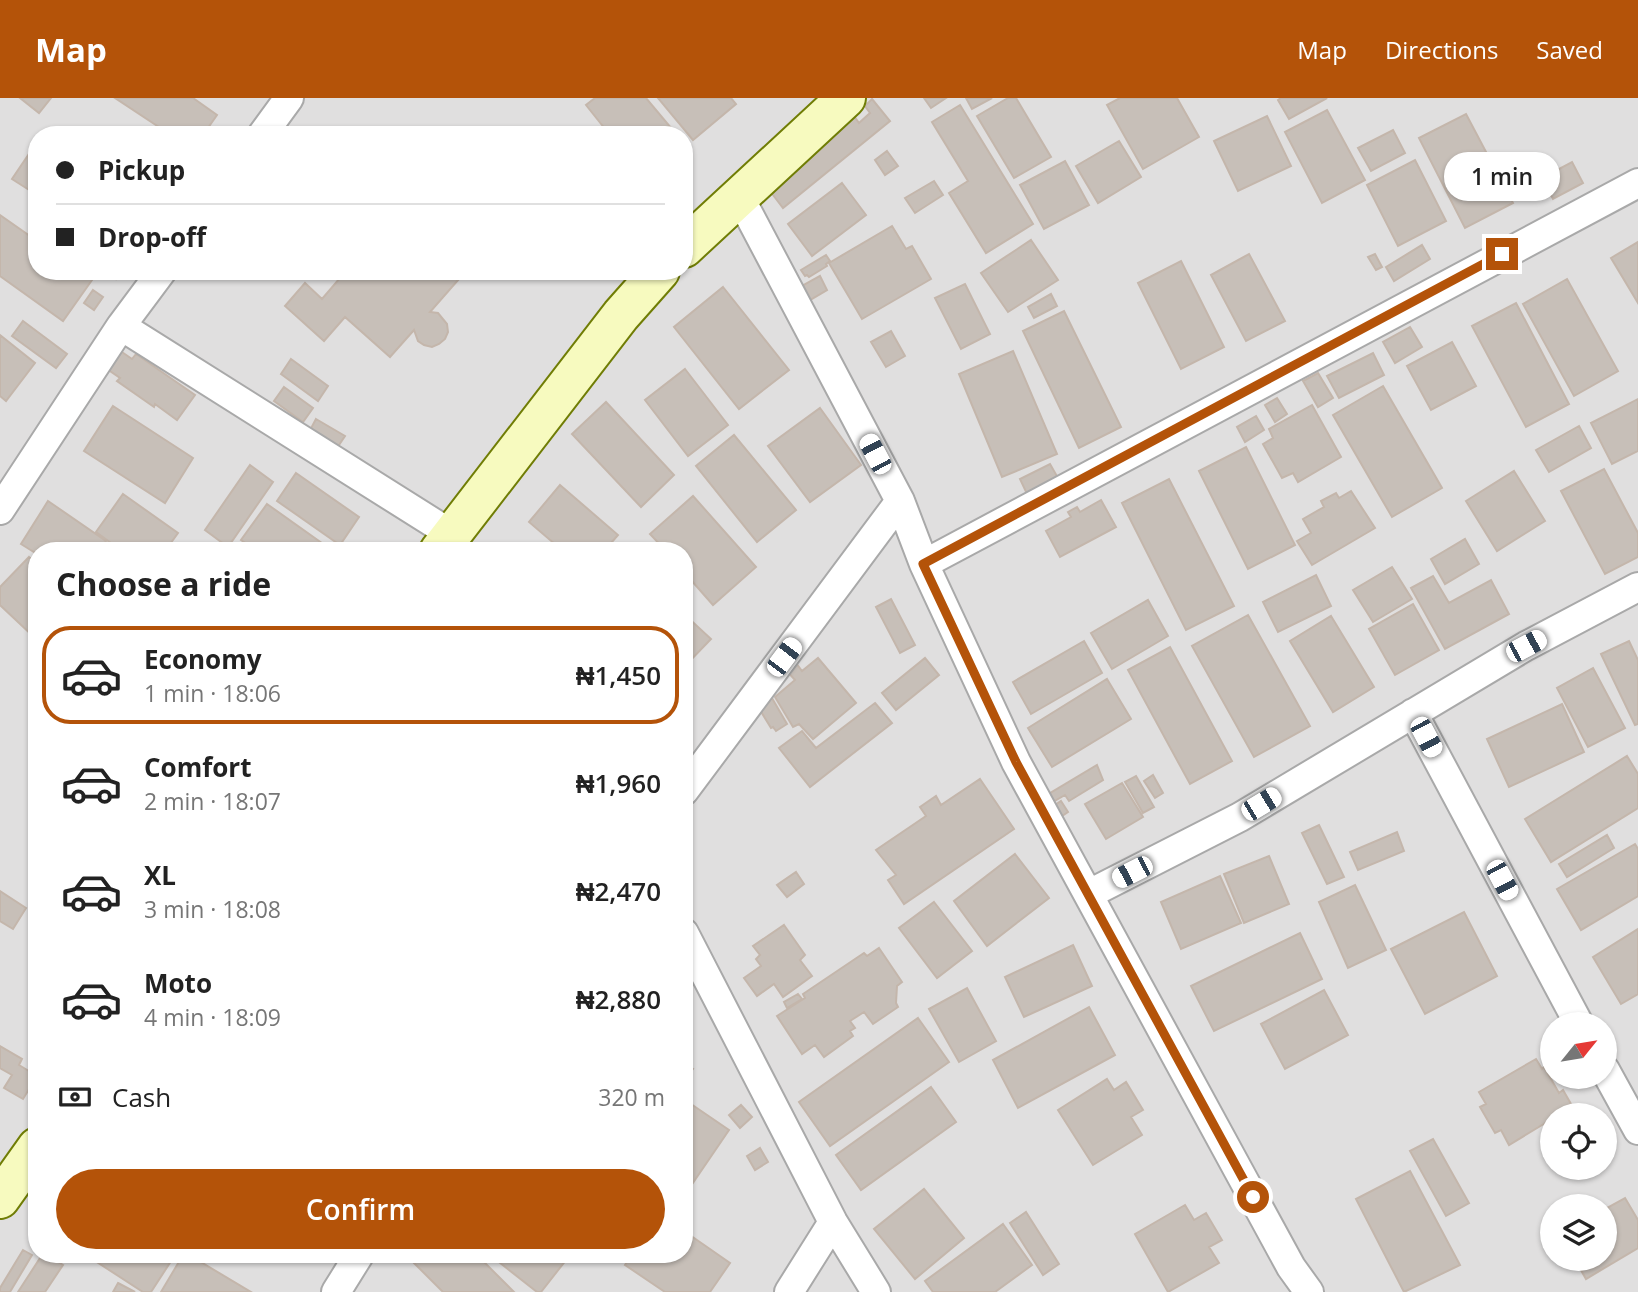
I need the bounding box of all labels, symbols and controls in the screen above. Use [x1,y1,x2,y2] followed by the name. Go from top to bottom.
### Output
[35,27,107,72] text: Map
[1297,33,1347,66] text: Map
[1385,33,1498,66] text: Directions
[1536,33,1603,66] text: Saved
[98,152,185,188] text: Pickup
[1444,152,1560,202] callout: 1 min
[1471,160,1533,192] text: 1 min
[98,219,206,255] text: Drop-off
[1486,238,1518,270] route end
[856,431,895,477] car
[56,562,271,605] text: Choose a ride
[1503,627,1550,665] car
[763,634,806,680] car
[144,641,262,677] text: Economy
[60,644,123,707] icon: car
[576,657,661,693] text: ₦1,450
[144,677,281,709] text: 1 min · 18:06
[1407,714,1446,760] car
[144,749,251,785] text: Comfort
[60,752,123,815] icon: car
[576,765,661,801] text: ₦1,960
[1238,784,1285,824] car
[144,785,281,817] text: 2 min · 18:07
[1109,853,1156,891] car
[144,857,176,893] text: XL
[1483,857,1522,903] car
[60,860,123,923] icon: car
[576,873,661,909] text: ₦2,470
[144,893,281,925] text: 3 min · 18:08
[144,965,212,1001] text: Moto
[60,968,123,1031] icon: car
[576,981,661,1017] text: ₦2,880
[144,1001,281,1033] text: 4 min · 18:09
[1540,1012,1617,1088] north arrow
[1540,1012,1617,1271] map controls
[56,1078,94,1116] icon: cash
[112,1079,171,1115] text: Cash
[598,1081,665,1113] text: 320 m
[1540,1103,1617,1180] button: locate
[56,1169,665,1249] button: Confirm
[1237,1181,1269,1213] route start
[1540,1194,1617,1271] button: layers

